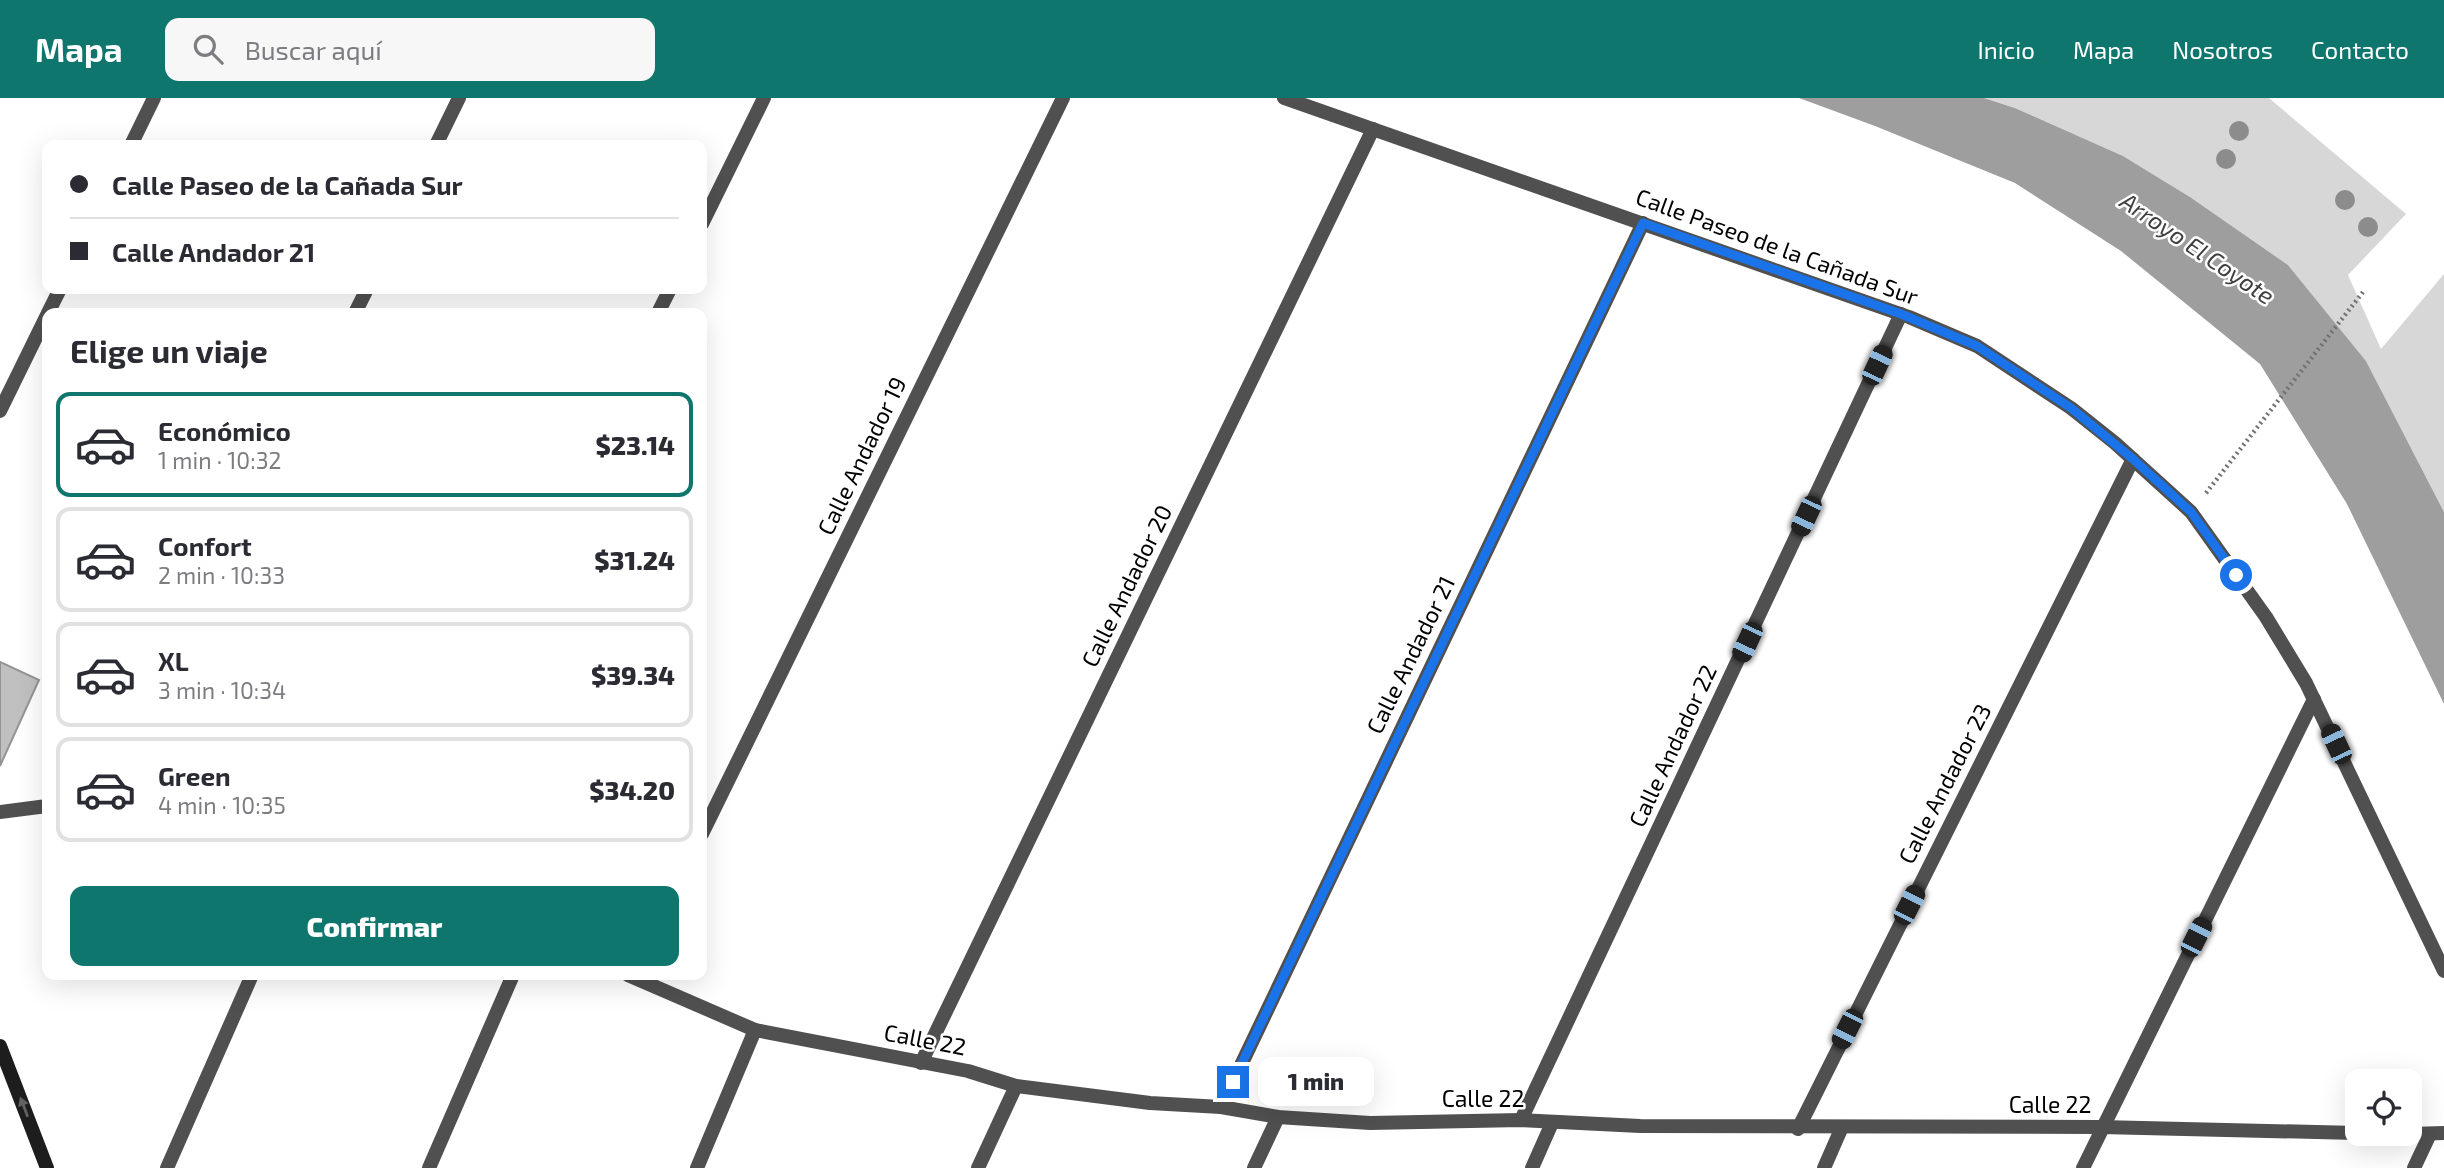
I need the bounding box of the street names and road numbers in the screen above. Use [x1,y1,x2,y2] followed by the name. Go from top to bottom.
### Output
[1632,182,1922,310] street label: Calle Paseo de la Cañada Sur
[811,372,911,539] street label: Calle Andador 19
[1075,500,1177,671] street label: Calle Andador 20
[1360,571,1460,738] street label: Calle Andador 21
[1622,660,1722,831] street label: Calle Andador 22
[1892,699,1996,868] street label: Calle Andador 23
[882,1017,968,1061] street label: Calle 22
[1442,1084,1524,1112] street label: Calle 22
[2009,1090,2091,1118] street label: Calle 22

